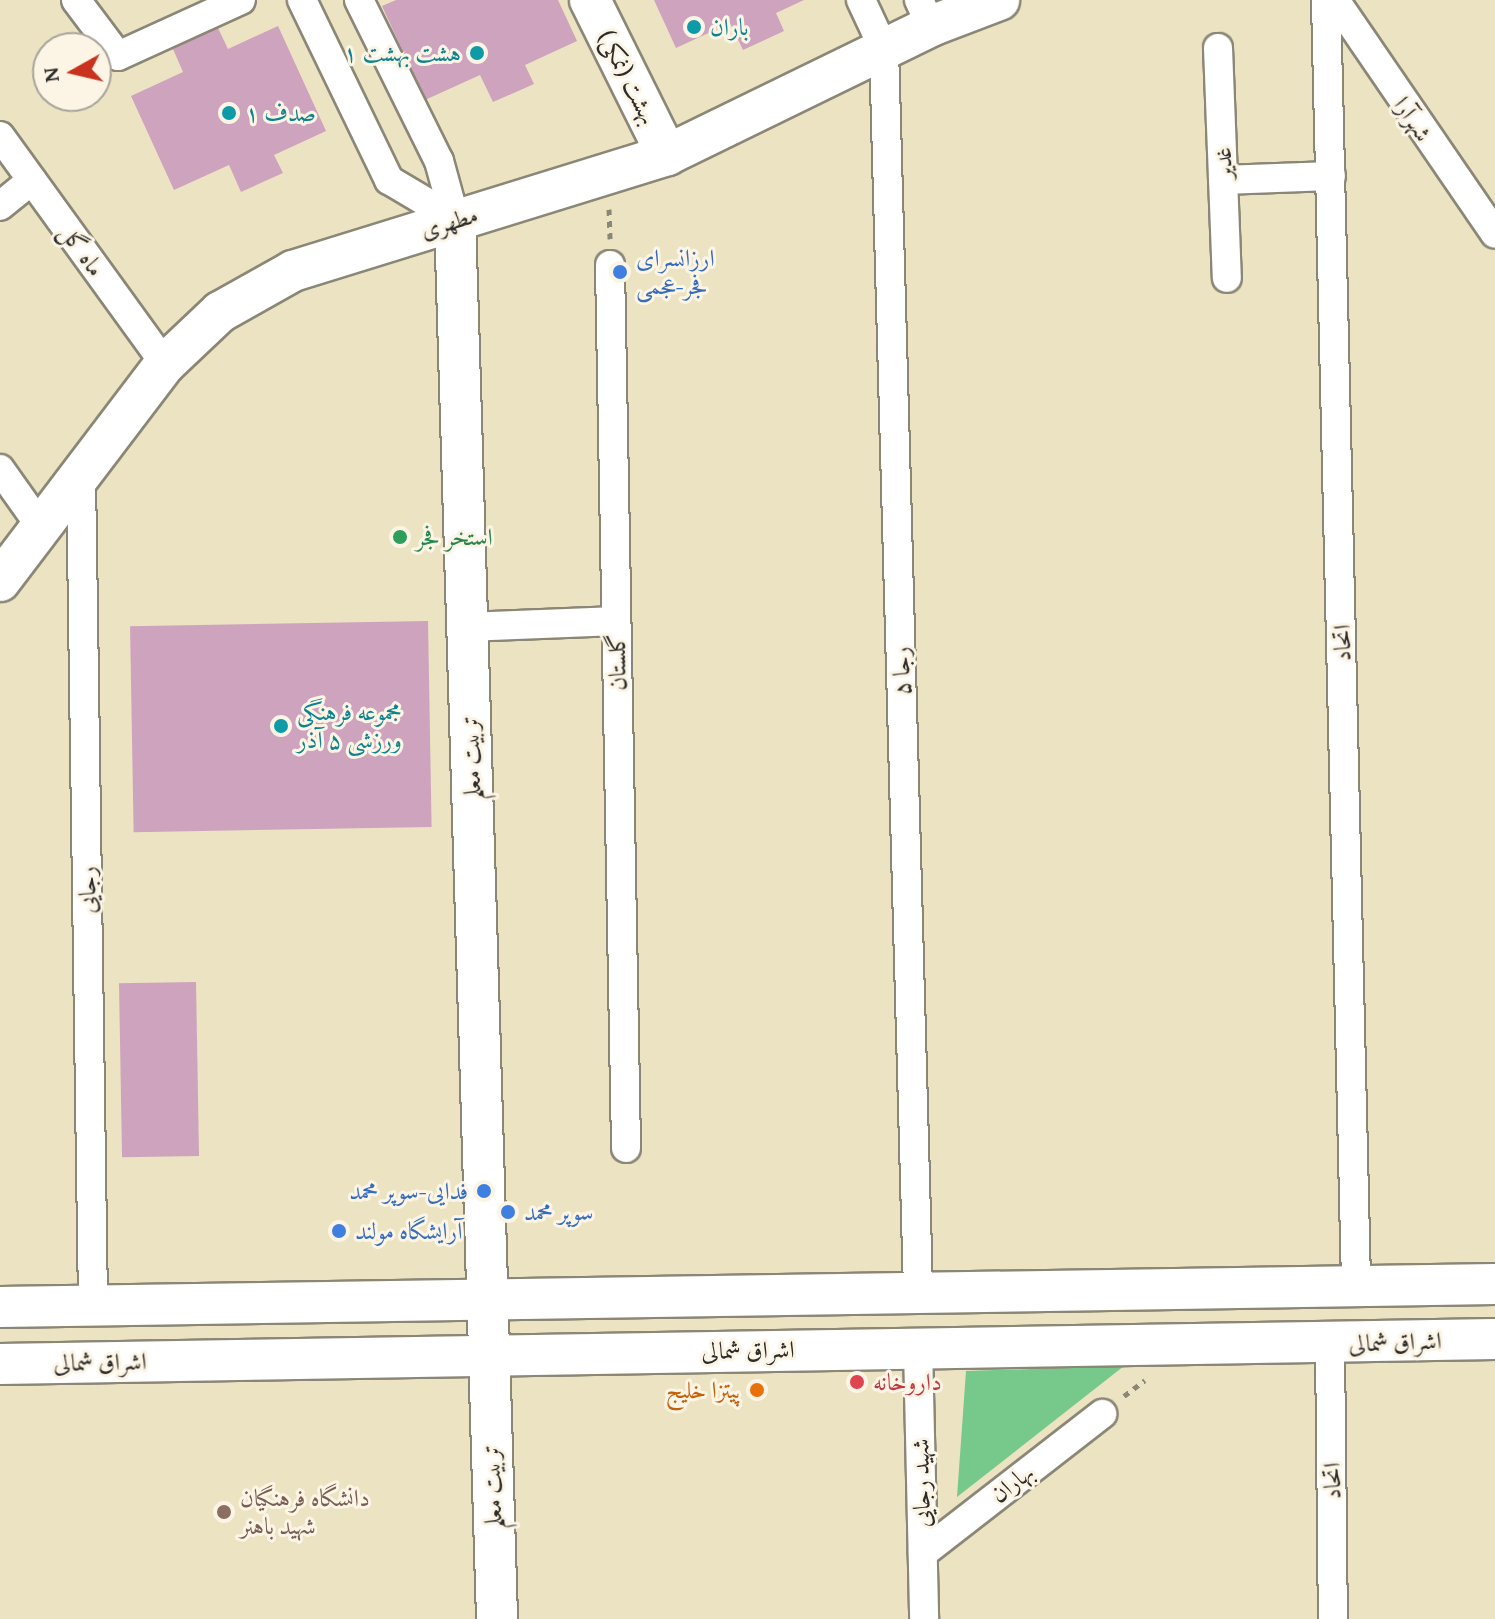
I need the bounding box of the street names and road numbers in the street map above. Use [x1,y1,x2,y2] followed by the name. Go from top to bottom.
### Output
[592,25,664,129] street label: بهشت (نمکی)
[1388,91,1438,147] street label: شهرآرا
[1208,146,1238,180] street label: غدیر
[417,200,481,244] street label: مطهری
[53,218,111,282] street label: ماه گل
[1327,624,1357,662] street label: اتحاد
[602,633,632,691] street label: گلستان
[886,646,916,696] street label: رجا ۵
[455,715,487,801] street label: تربیت معلم
[72,866,102,914] street label: رجایی
[1348,1326,1442,1358] street label: اشراق شمالی
[701,1335,795,1365] street label: اشراق شمالی
[53,1347,147,1377] street label: اشراق شمالی
[906,1438,936,1528] street label: شهید رجایی
[476,1444,508,1530] street label: تربیت معلم
[985,1457,1039,1509] street label: بهاران
[1317,1462,1347,1500] street label: اتحاد

